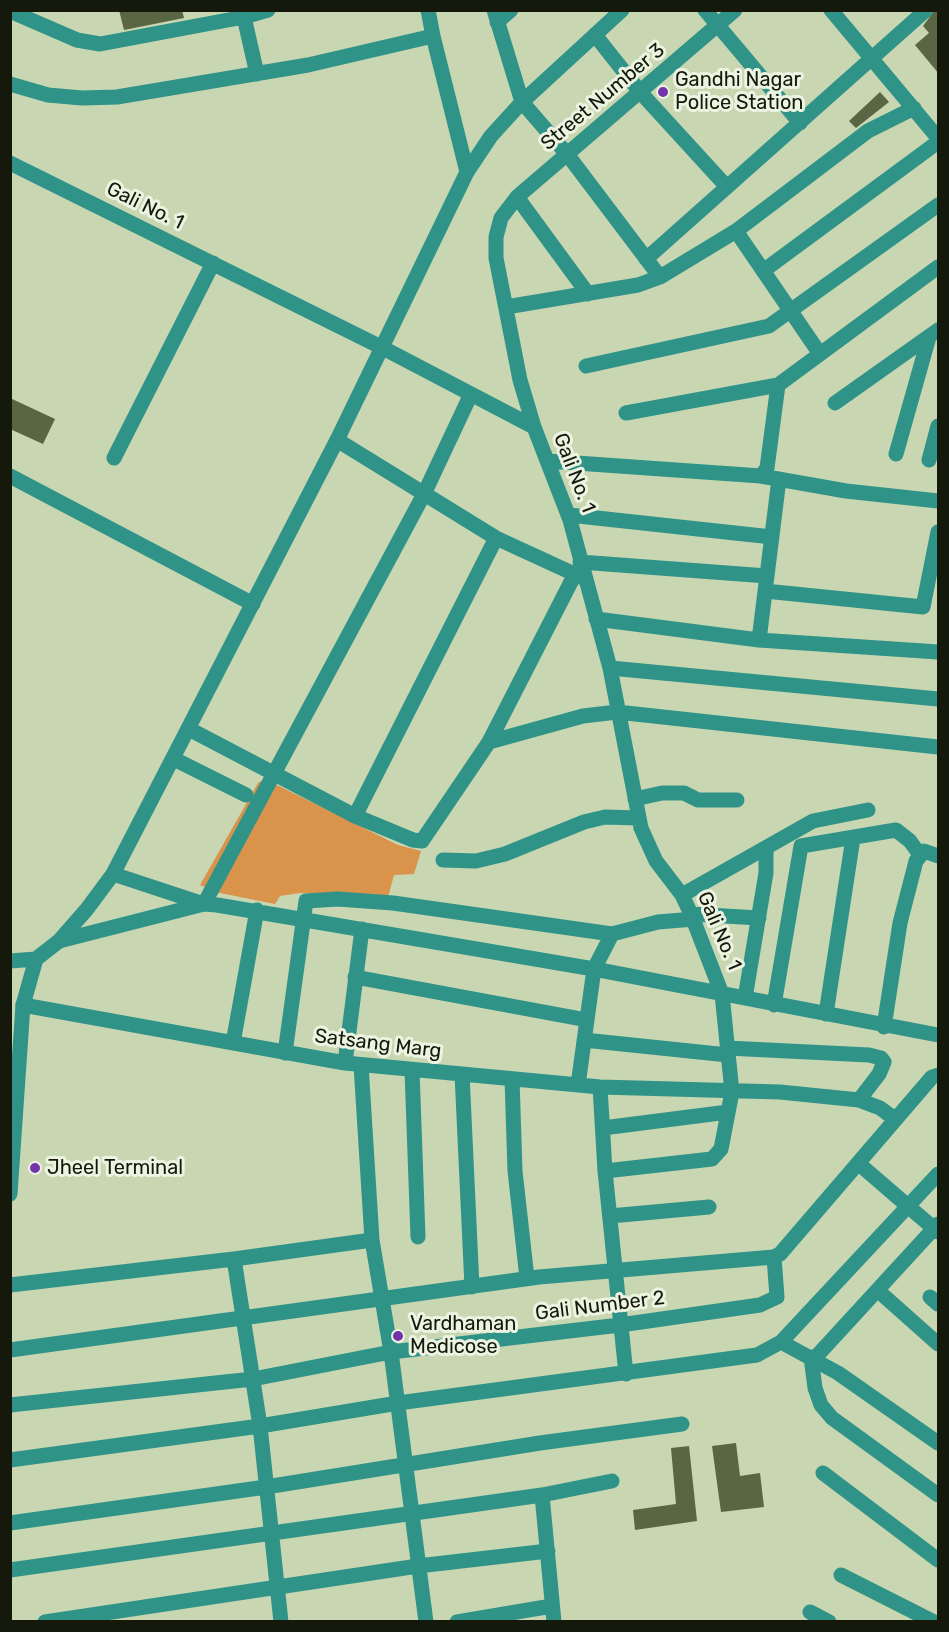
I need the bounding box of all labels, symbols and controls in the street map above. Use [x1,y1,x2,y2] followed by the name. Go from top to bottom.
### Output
[536,38,670,156] street label: Street Number 3
[675,68,803,115] place label: Gandhi Nagar Police Station
[656,85,670,99] marker: Gandhi Nagar Police Station
[102,177,188,235] street label: Gali No. 1
[548,430,600,516] street label: Gali No. 1
[692,888,746,974] street label: Gali No. 1
[313,1024,443,1064] street label: Satsang Marg
[47,1156,183,1180] place label: Jheel Terminal
[28,1161,42,1175] marker: Jheel Terminal
[534,1286,666,1326] street label: Gali Number 2
[410,1312,516,1359] place label: Vardhaman Medicose
[391,1329,405,1343] marker: Vardhaman Medicose

